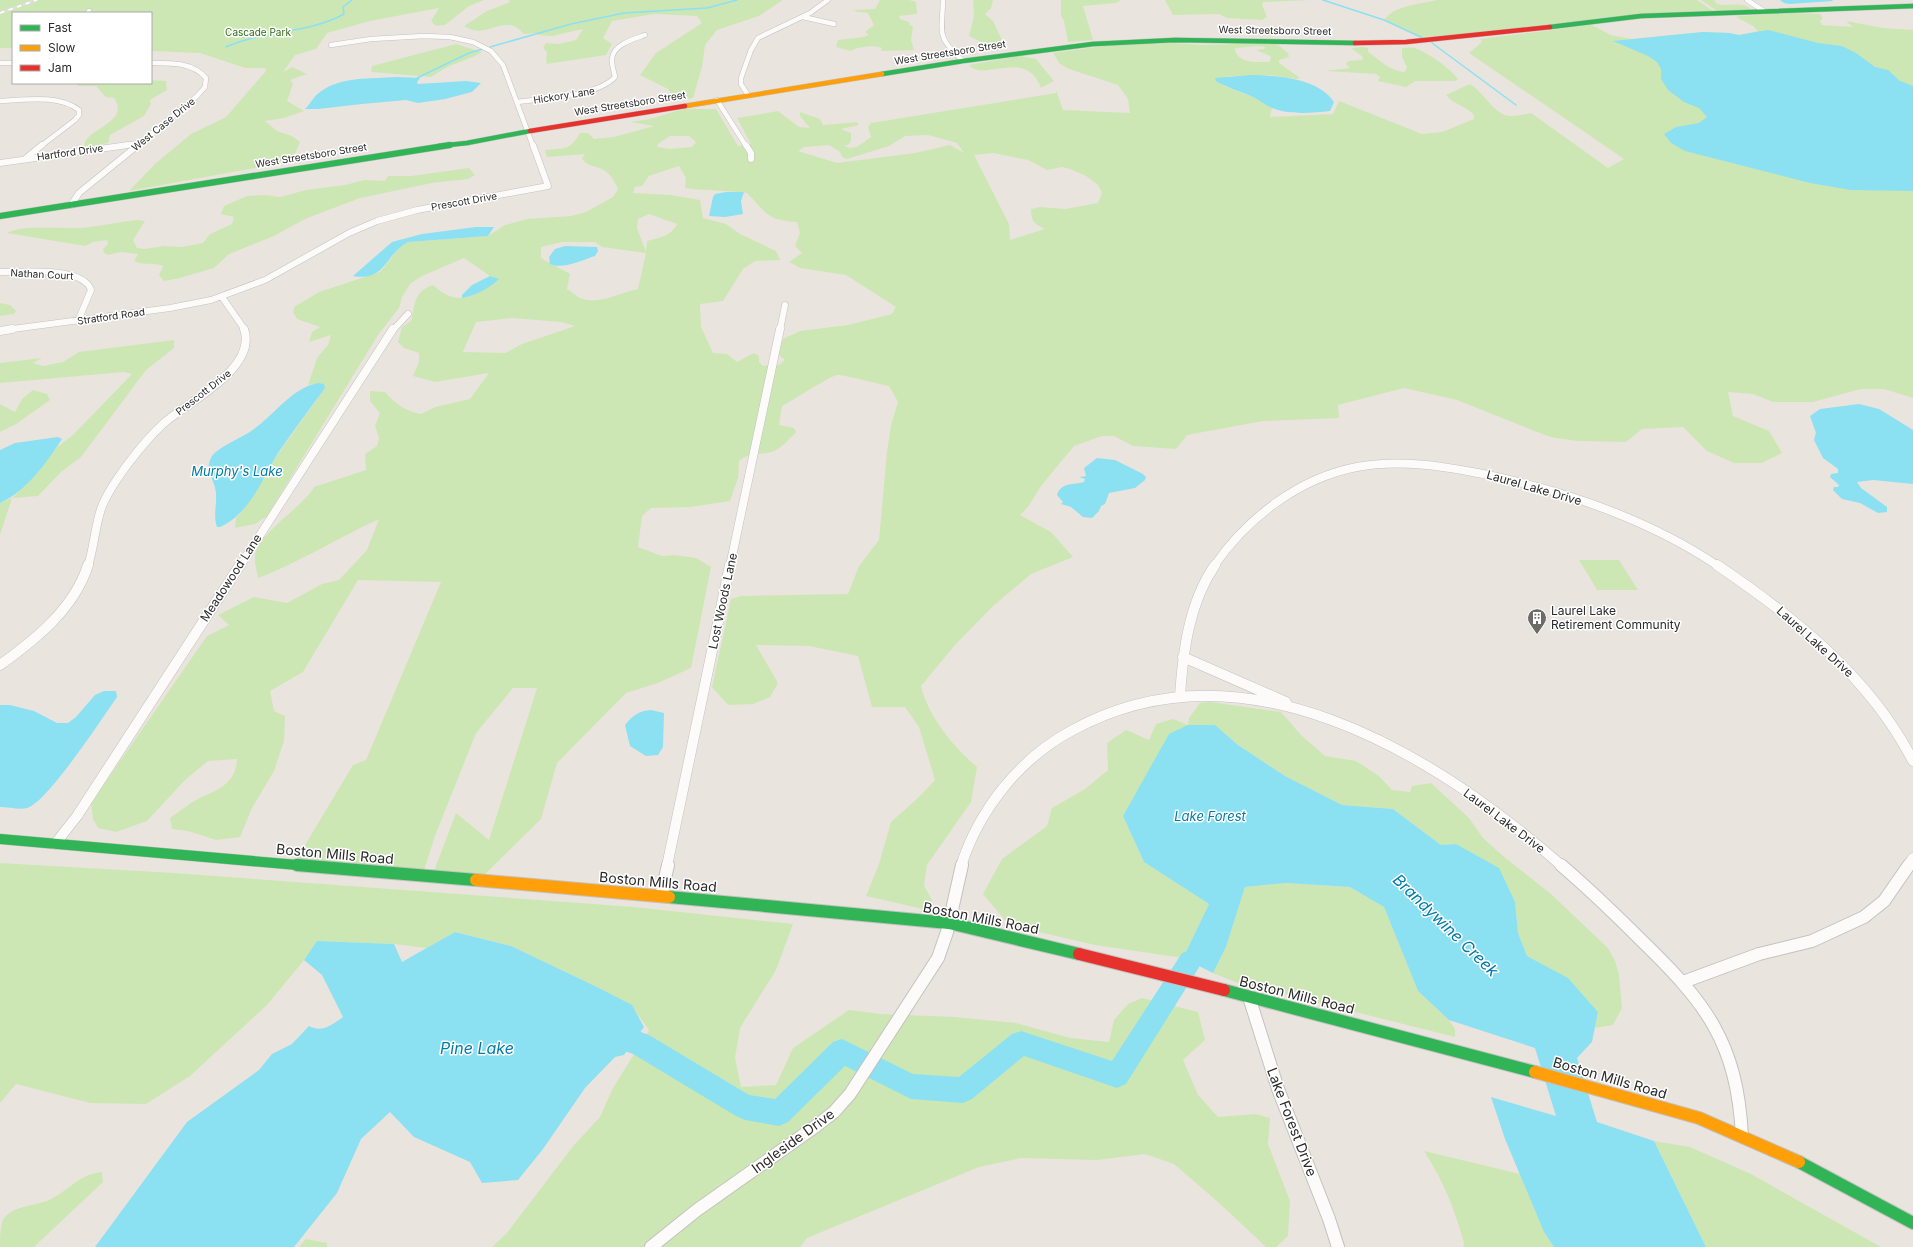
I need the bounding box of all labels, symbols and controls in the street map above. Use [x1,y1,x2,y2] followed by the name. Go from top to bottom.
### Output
[12,12,152,84] legend
[48,20,72,35] text: Fast
[1219,23,1332,37] street label: West Streetsboro Street
[225,26,291,38] park label: Cascade Park
[893,37,1007,67] street label: West Streetsboro Street
[48,40,76,55] text: Slow
[48,60,72,75] text: Jam
[532,84,596,106] street label: Hickory Lane
[573,88,687,118] street label: West Streetsboro Street
[129,95,197,153] street label: West Case Drive
[254,140,368,170] street label: West Streetsboro Street
[36,141,104,163] street label: Hartford Drive
[430,189,498,213] street label: Prescott Drive
[10,266,75,282] street label: Nathan Court
[76,305,146,327] street label: Stratford Road
[173,367,233,417] street label: Prescott Drive
[191,463,283,479] water label: Murphy's Lake
[1485,467,1583,508] street label: Laurel Lake Drive
[197,531,264,624] street label: Meadowood Lane
[705,551,740,650] street label: Lost Woods Lane
[1551,603,1681,632] place label: Laurel Lake Retirement Community
[1774,603,1857,680] street label: Laurel Lake Drive
[1526,607,1548,635] building icon: Laurel Lake Retirement Community
[1461,785,1548,856] street label: Laurel Lake Drive
[1174,808,1247,824] water label: Lake Forest
[276,840,395,867] street label: Boston Mills Road
[599,868,718,895] street label: Boston Mills Road
[1389,869,1503,981] water label: Brandywine Creek
[922,898,1041,937] street label: Boston Mills Road
[1238,972,1356,1017] street label: Boston Mills Road
[440,1038,514,1058] water label: Pine Lake
[1551,1053,1669,1102] street label: Boston Mills Road
[1264,1065,1321,1179] street label: Lake Forest Drive
[748,1105,837,1176] street label: Ingleside Drive

